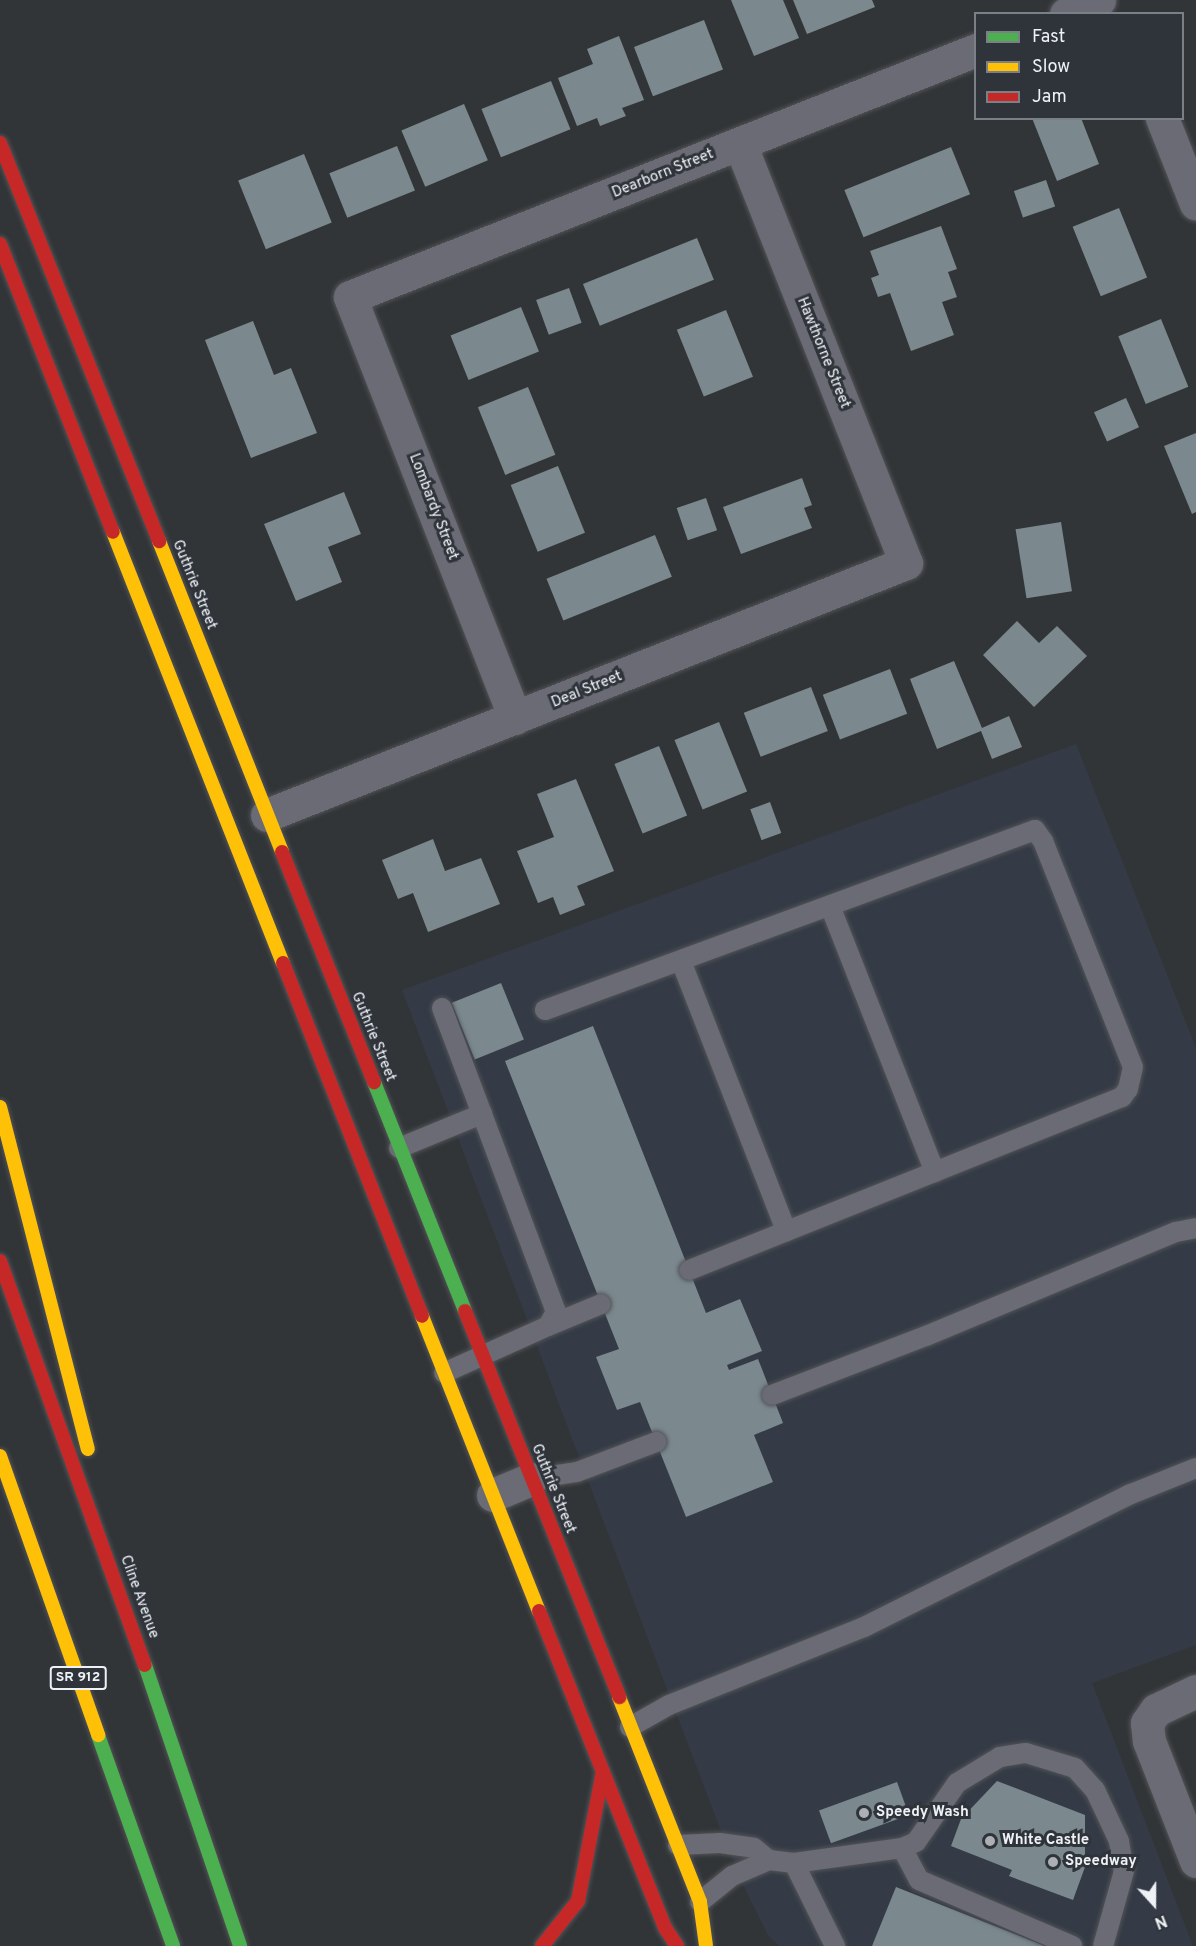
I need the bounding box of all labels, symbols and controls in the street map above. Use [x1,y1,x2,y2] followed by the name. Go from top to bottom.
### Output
[974,12,1184,120] legend
[1032,26,1065,49] text: Fast
[1032,56,1070,79] text: Slow
[1032,86,1067,109] text: Jam
[610,145,716,203] street label: Dearborn Street
[792,295,854,411] street label: Hawthorne Street
[404,451,462,563] street label: Lombardy Street
[168,537,220,633] street label: Guthrie Street
[549,668,625,712] street label: Deal Street
[347,989,399,1085] street label: Guthrie Street
[527,1441,579,1537] street label: Guthrie Street
[116,1553,162,1641] street label: Cline Avenue
[50,1667,106,1689] road number: SR 912
[876,1804,969,1822] place label: Speedy Wash
[857,1806,871,1820] marker: Speedy Wash
[1002,1832,1089,1850] place label: White Castle
[983,1834,997,1848] marker: White Castle
[1065,1853,1137,1871] place label: Speedway
[1046,1855,1060,1869] marker: Speedway
[1124,1874,1184,1934] north arrow
[1151,1909,1169,1932] text: N

